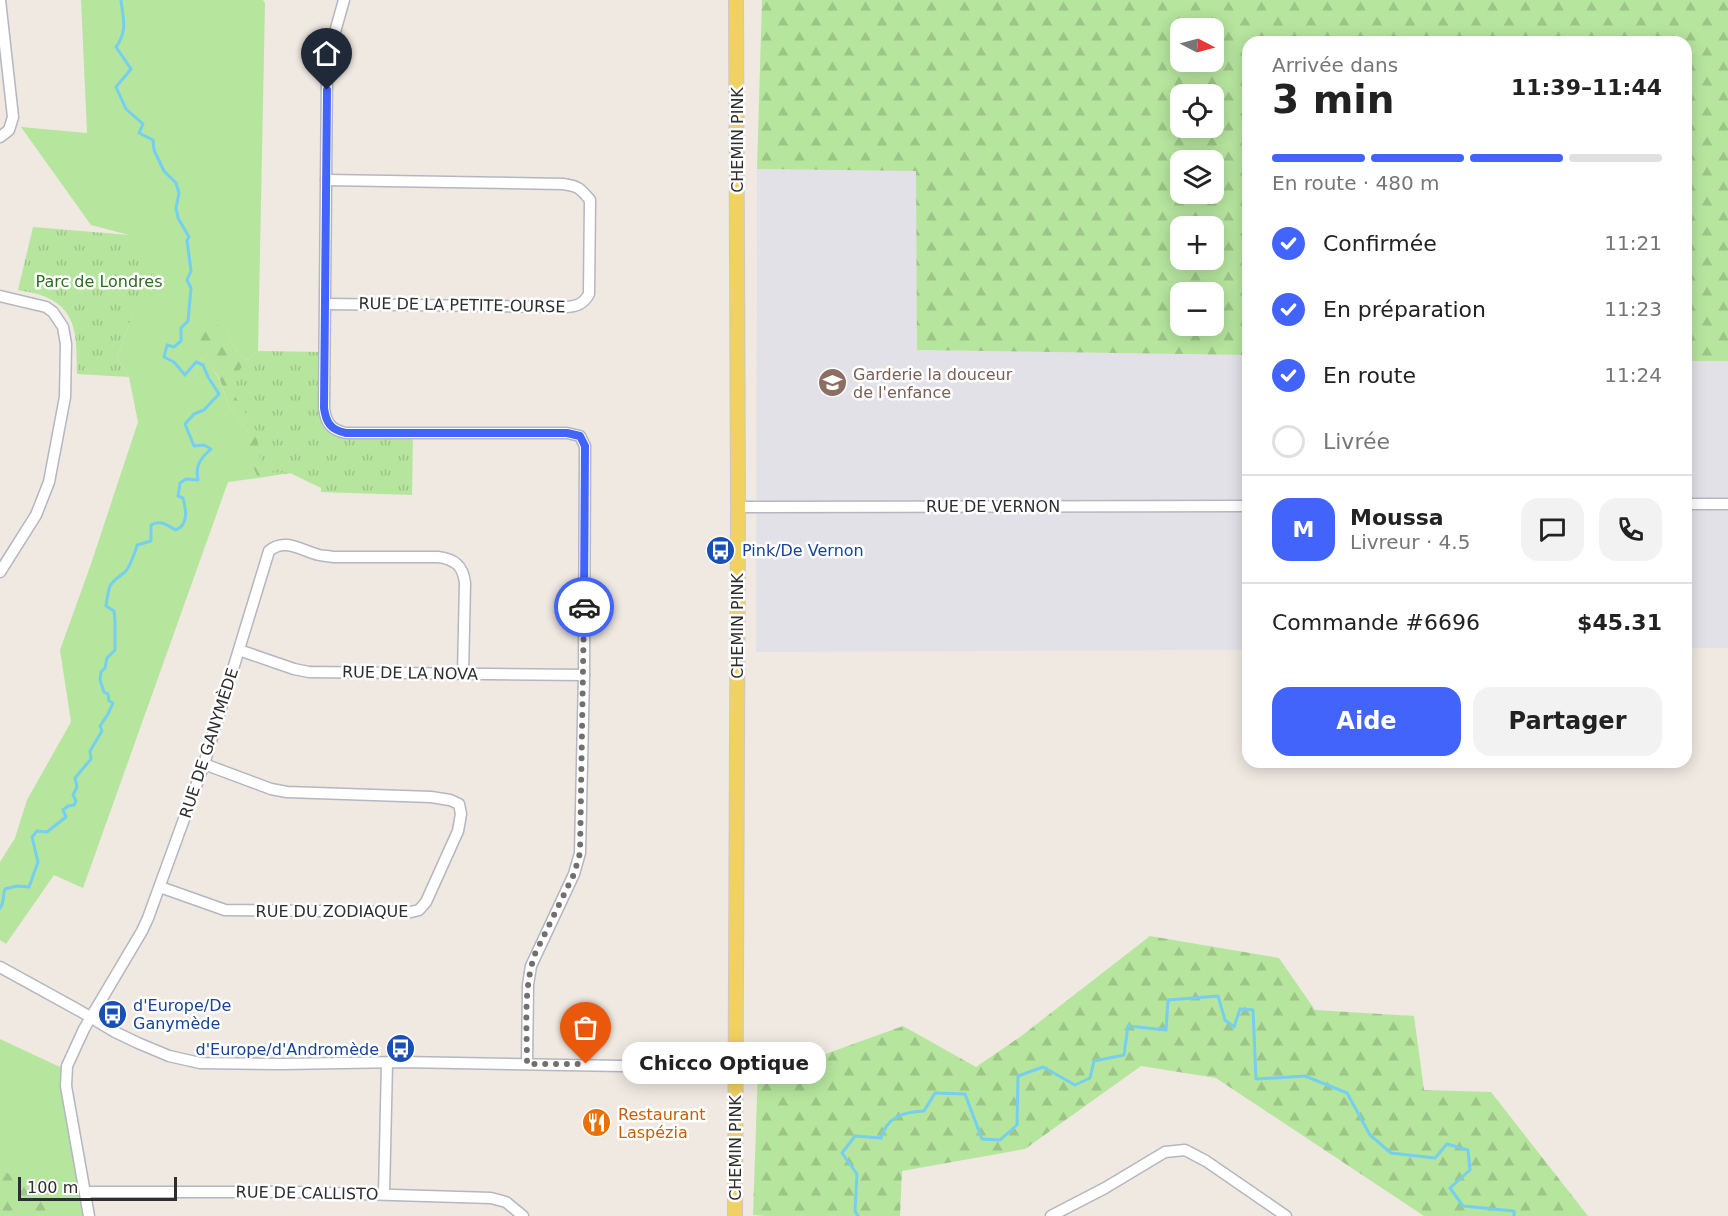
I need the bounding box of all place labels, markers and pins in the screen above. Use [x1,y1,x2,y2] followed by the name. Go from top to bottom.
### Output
[301,28,352,90] pin
[853,365,1013,402] place label: Garderie la douceur de l'enfance
[816,367,848,399] school or university icon: Garderie la douceur de l'enfance
[705,534,737,566] bus stop icon: Pink/De Vernon
[742,541,864,560] place label: Pink/De Vernon
[133,996,231,1033] place label: d'Europe/De Ganymède
[96,998,128,1030] bus stop icon: d'Europe/De Ganymède
[560,1002,611,1064] pin
[384,1033,416,1065] bus stop icon: d'Europe/d'Andromède
[196,1040,379,1059] place label: d'Europe/d'Andromède
[622,1043,826,1085] callout: Chicco Optique
[618,1105,706,1142] place label: Restaurant Laspézia
[581,1107,613,1139] restaurant icon: Restaurant Laspézia

